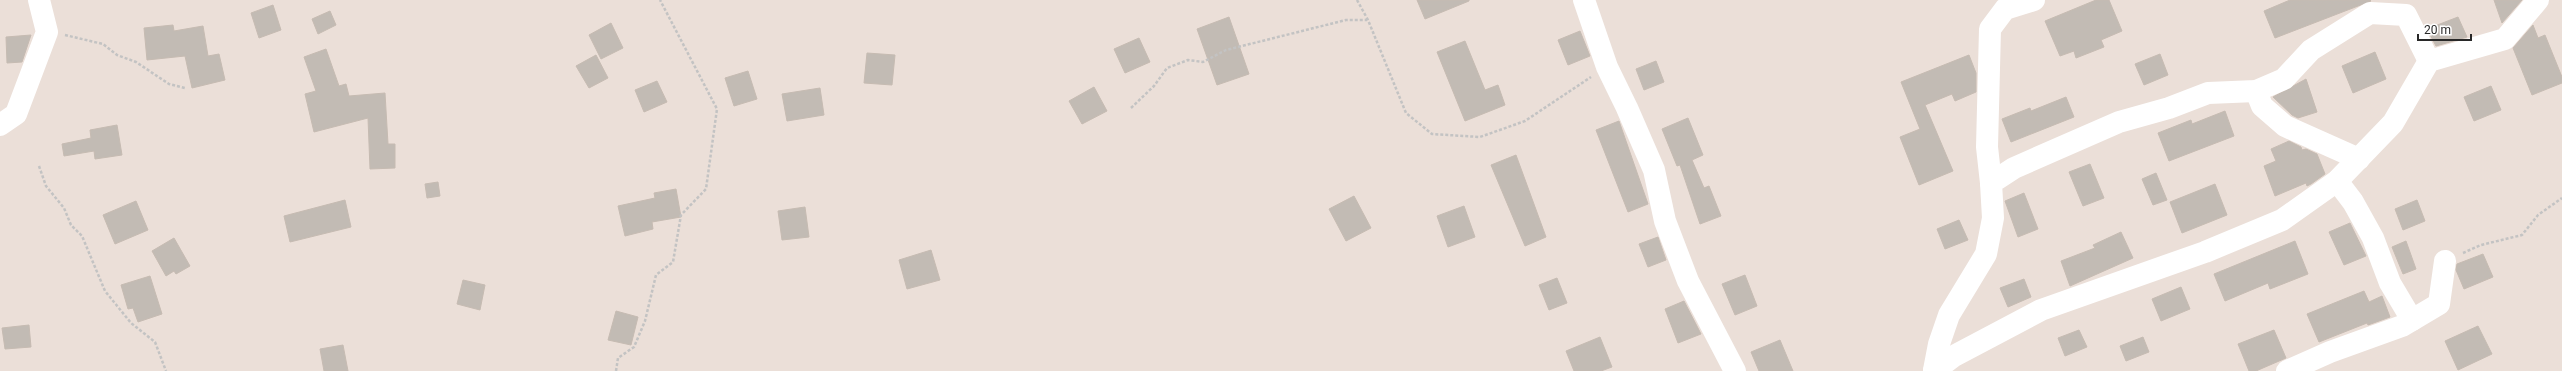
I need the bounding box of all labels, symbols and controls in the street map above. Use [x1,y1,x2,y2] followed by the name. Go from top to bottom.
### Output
[2418,16,2471,42] scale bar
[2424,23,2451,37] text: 20 m

